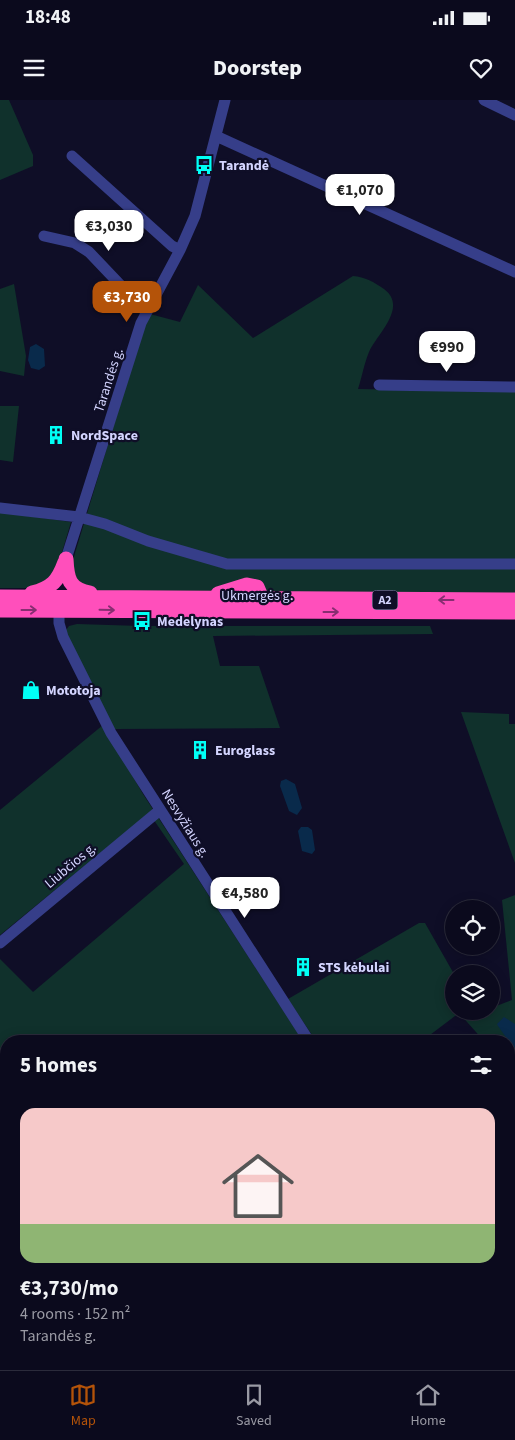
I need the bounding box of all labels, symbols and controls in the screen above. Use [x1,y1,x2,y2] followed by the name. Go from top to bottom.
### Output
[25,4,71,31] text: 18:48
[213,52,302,84] text: Doorstep
[20,54,48,82] icon: menu
[467,54,495,82] icon: heart
[193,154,215,176] bus stop icon: Tarandė
[219,156,269,176] place label: Tarandė
[319,174,401,216] pin: €1,070
[336,179,384,201] text: €1,070
[68,210,150,252] pin: €3,030
[85,215,133,237] text: €3,030
[86,280,168,323] pin: €3,730
[103,286,151,308] text: €3,730
[417,330,477,373] pin: €990
[430,336,464,358] text: €990
[89,345,129,415] street label: Tarandės g.
[45,424,67,446] building icon: NordSpace
[71,426,138,446] place label: NordSpace
[221,586,293,606] street label: Ukmergės g.
[372,590,398,610] road number: A2
[438,595,454,605] one-way arrow
[21,605,37,615] one-way arrow
[99,606,115,615] one-way arrow
[322,607,339,617] one-way arrow
[131,610,153,632] bus stop icon: Medelynas
[157,612,223,632] place label: Medelynas
[20,679,42,701] shop icon: Mototoja
[46,681,101,701] place label: Mototoja
[189,739,211,761] building icon: Euroglass
[215,741,275,761] place label: Euroglass
[156,785,214,862] street label: Nesvyžiaus g.
[40,838,101,893] street label: Liubčios g.
[204,876,286,919] pin: €4,580
[221,882,269,904] text: €4,580
[445,900,500,1020] map controls
[445,900,500,955] button: locate
[292,956,314,978] building icon: STS kėbulai
[318,958,389,978] place label: STS kėbulai
[445,965,500,1020] button: layers
[20,1050,97,1080] text: 5 homes
[467,1051,495,1079] icon: filters
[213,1141,303,1231] icon: home
[20,1273,119,1303] text: €3,730/mo
[20,1303,130,1325] text: 4 rooms · 152 m²
[20,1325,96,1347] text: Tarandės g.
[69,1381,97,1431] tab: Map
[236,1381,272,1431] tab: Saved
[410,1381,446,1431] tab: Home

